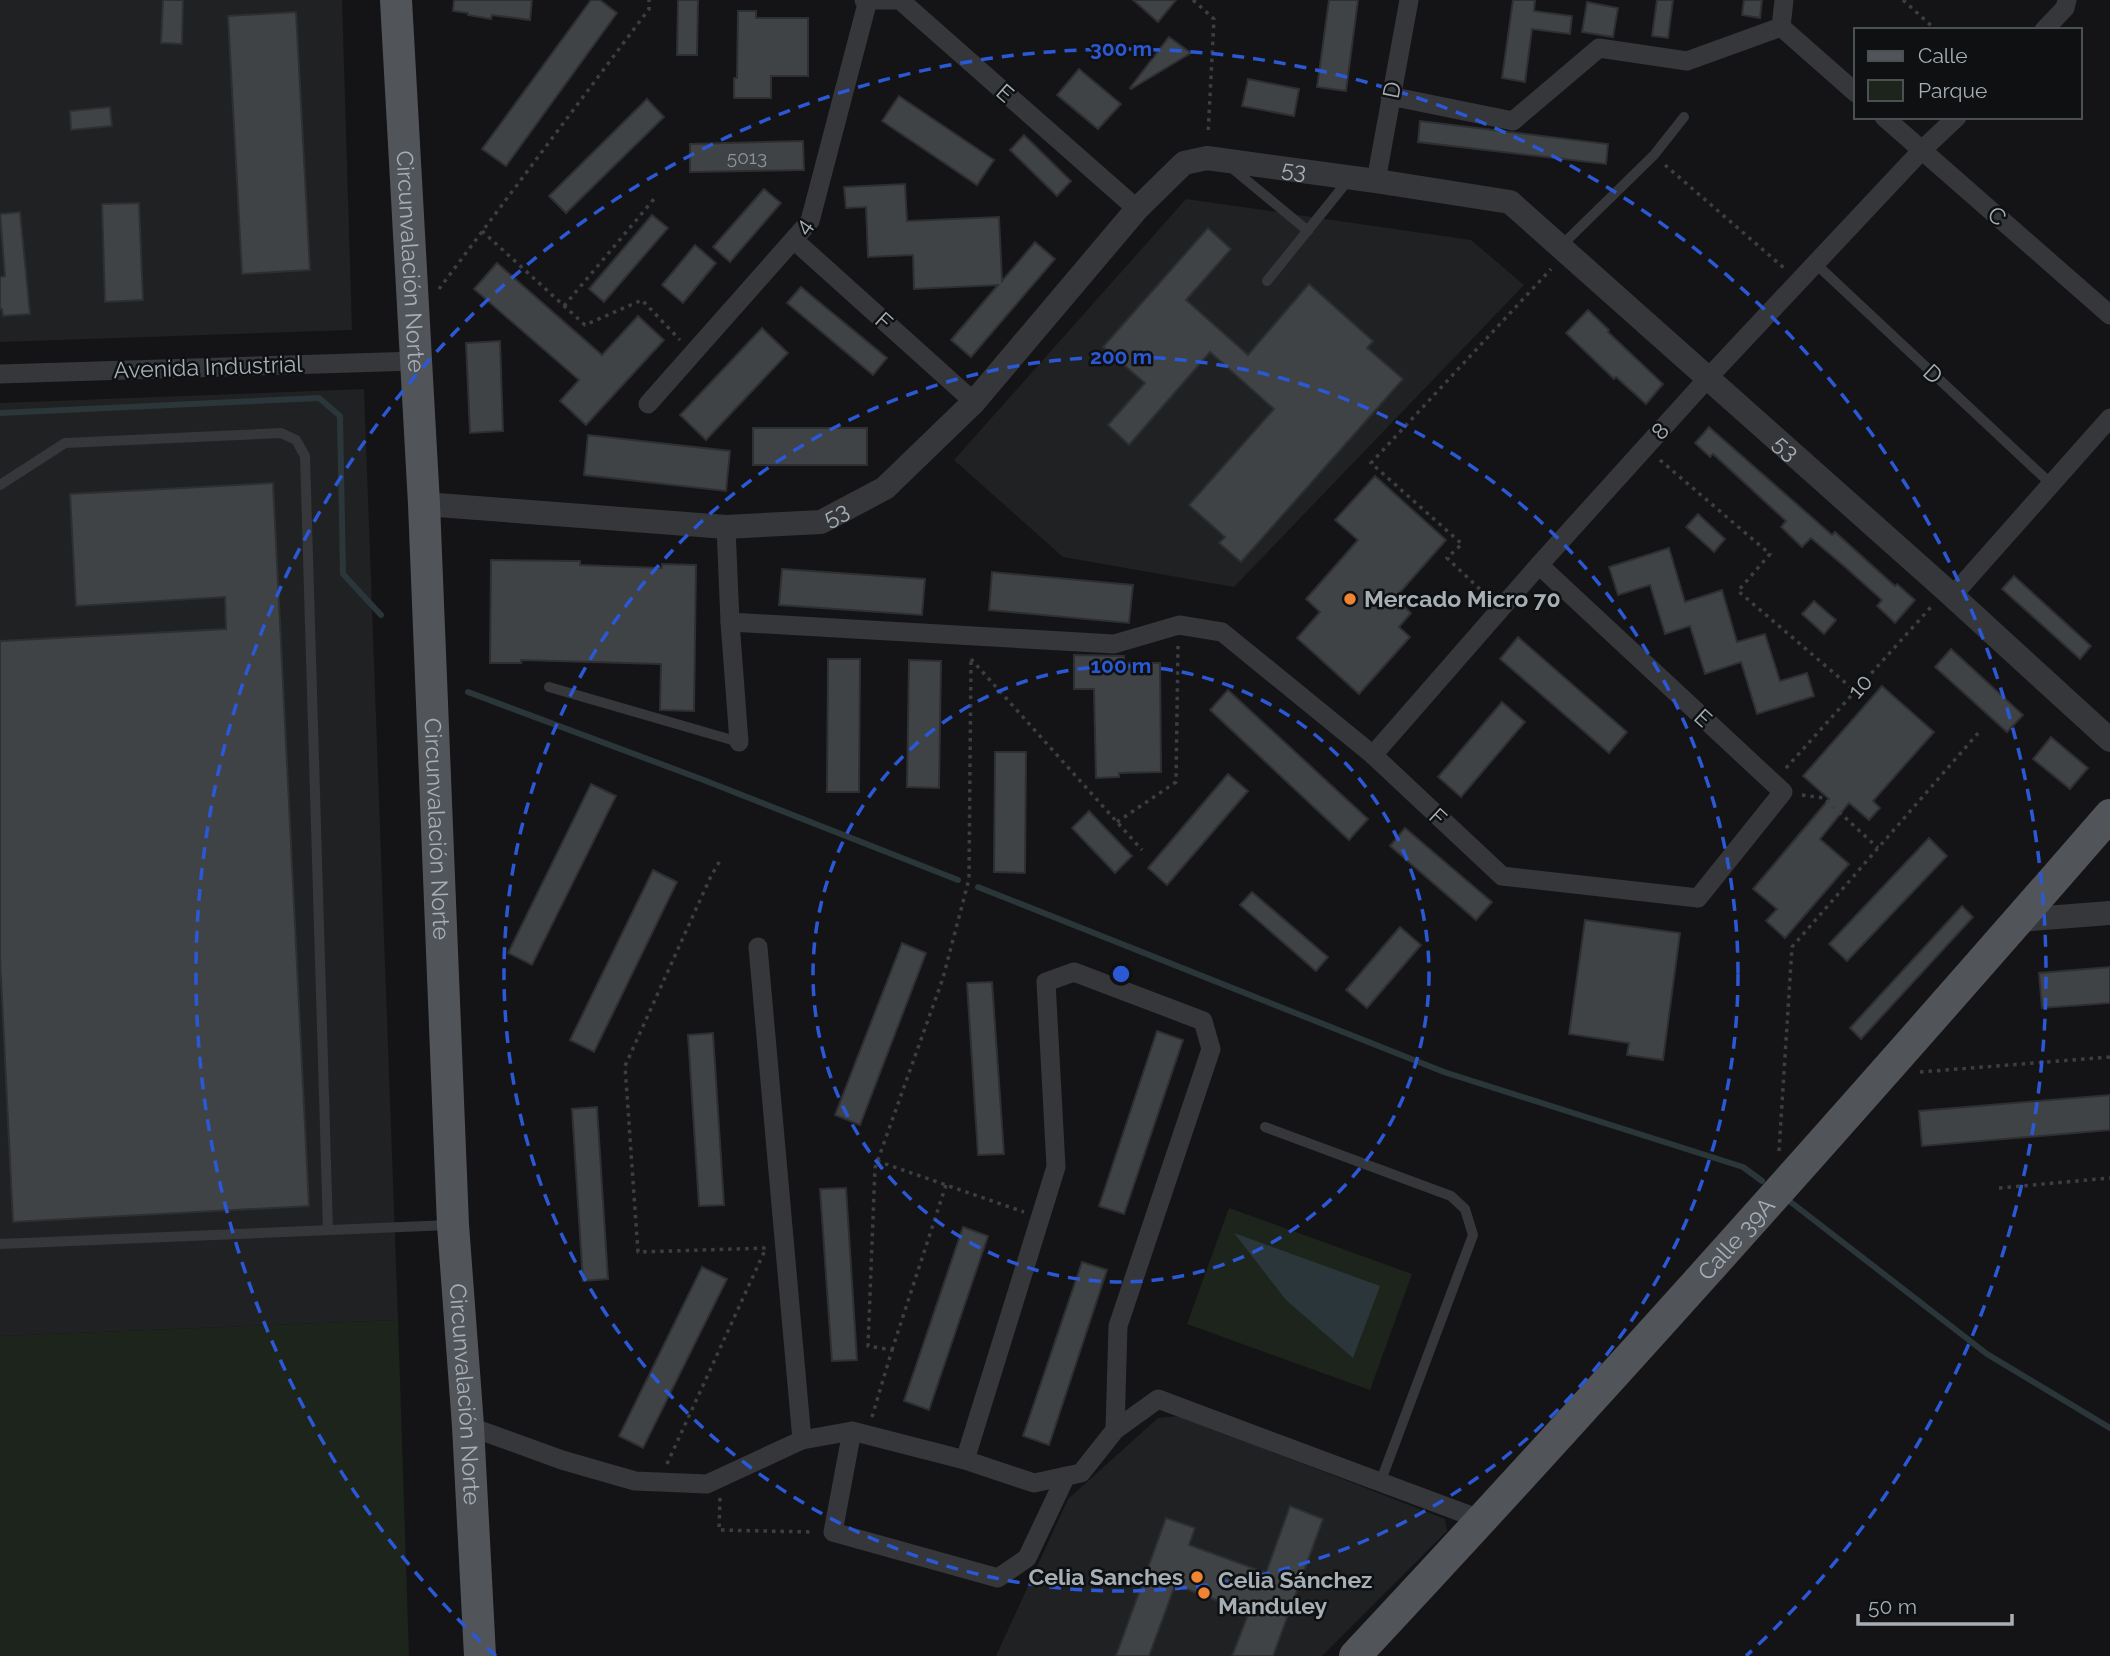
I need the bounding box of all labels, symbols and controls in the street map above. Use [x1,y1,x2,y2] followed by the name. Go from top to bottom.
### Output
[1854,28,2082,119] legend
[1090,36,1152,61] text: 300 m
[1918,43,1968,68] text: Calle
[991,78,1019,107] street label: E
[1918,78,1987,103] text: Parque
[1377,79,1406,101] street label: D
[727,146,767,168] house number: 5013
[391,150,431,373] street label: Circunvalación Norte
[1280,154,1308,184] street label: 53
[1983,200,2012,231] street label: C
[788,213,817,238] street label: 4
[870,306,898,335] street label: F
[1090,344,1152,369] text: 200 m
[113,350,304,383] street label: Avenida Industrial
[1918,358,1949,389] street label: D
[1645,417,1674,445] street label: 8
[1768,429,1805,466] street label: 53
[818,496,853,531] street label: 53
[1364,585,1561,612] place label: Mercado Micro 70
[1342,591,1358,607] marker: Mercado Micro 70
[1091,653,1151,678] text: 100 m
[1842,668,1878,704] street label: 10
[1689,703,1718,732] street label: E
[420,717,456,941] street label: Circunvalación Norte
[1424,802,1453,831] street label: F
[1109,962,1133,986] centre of rings
[1692,1191,1780,1285] street label: Calle 39A
[444,1282,486,1506] street label: Circunvalación Norte
[1028,1563,1183,1590] place label: Celia Sanches
[1218,1566,1372,1619] place label: Celia Sánchez Manduley
[1189,1569,1205,1585] marker: Celia Sanches
[1858,1582,2012,1626] scale bar
[1196,1585,1212,1601] marker: Celia Sánchez Manduley
[1868,1594,1917,1619] text: 50 m

